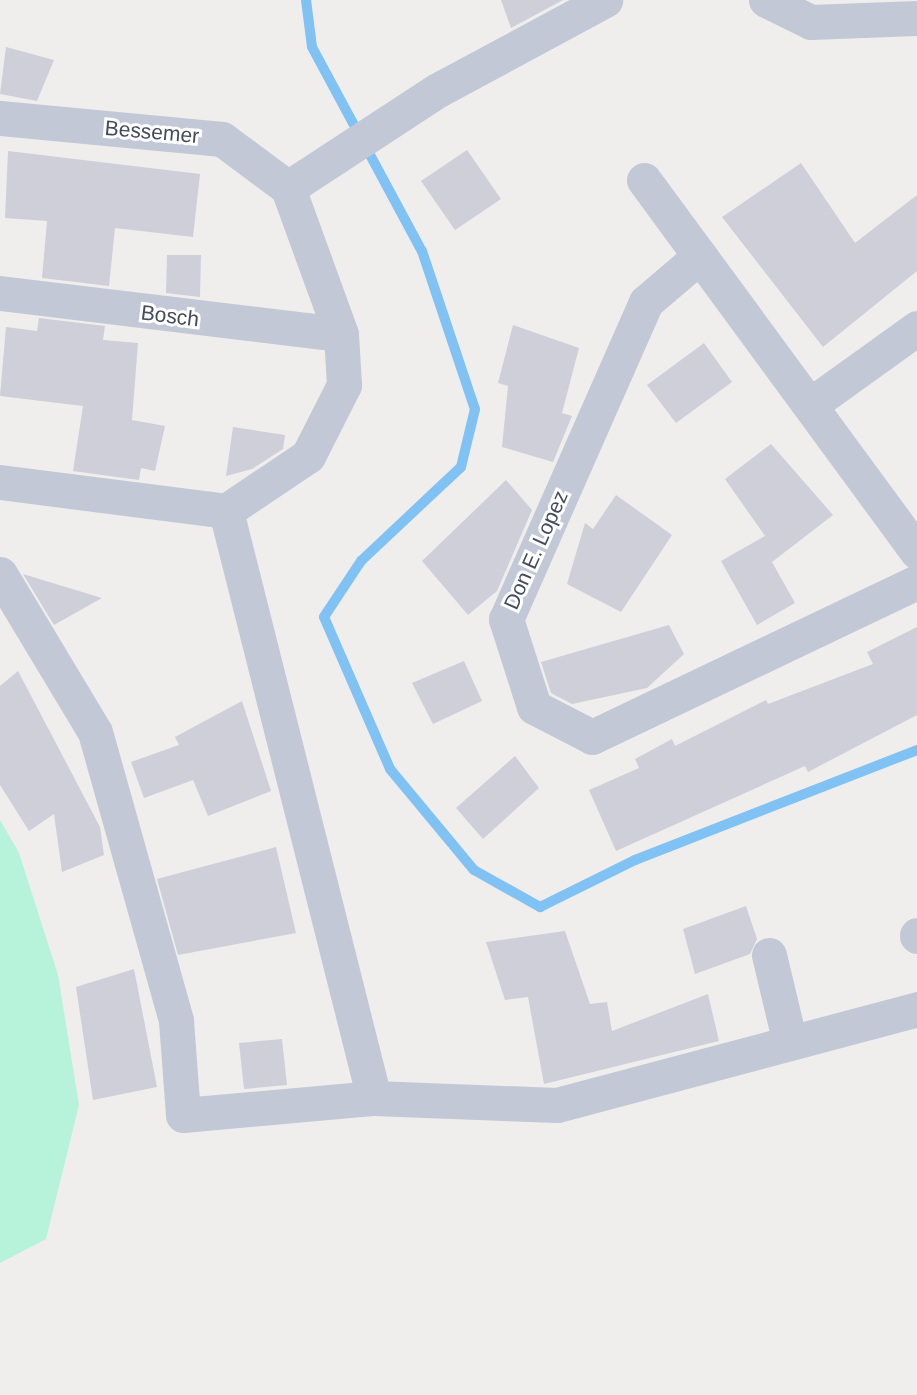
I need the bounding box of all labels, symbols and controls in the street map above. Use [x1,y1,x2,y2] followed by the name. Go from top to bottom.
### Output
[104,115,200,149] street label: Bessemer
[139,300,201,332] street label: Bosch
[499,487,573,613] street label: Don E. Lopez

